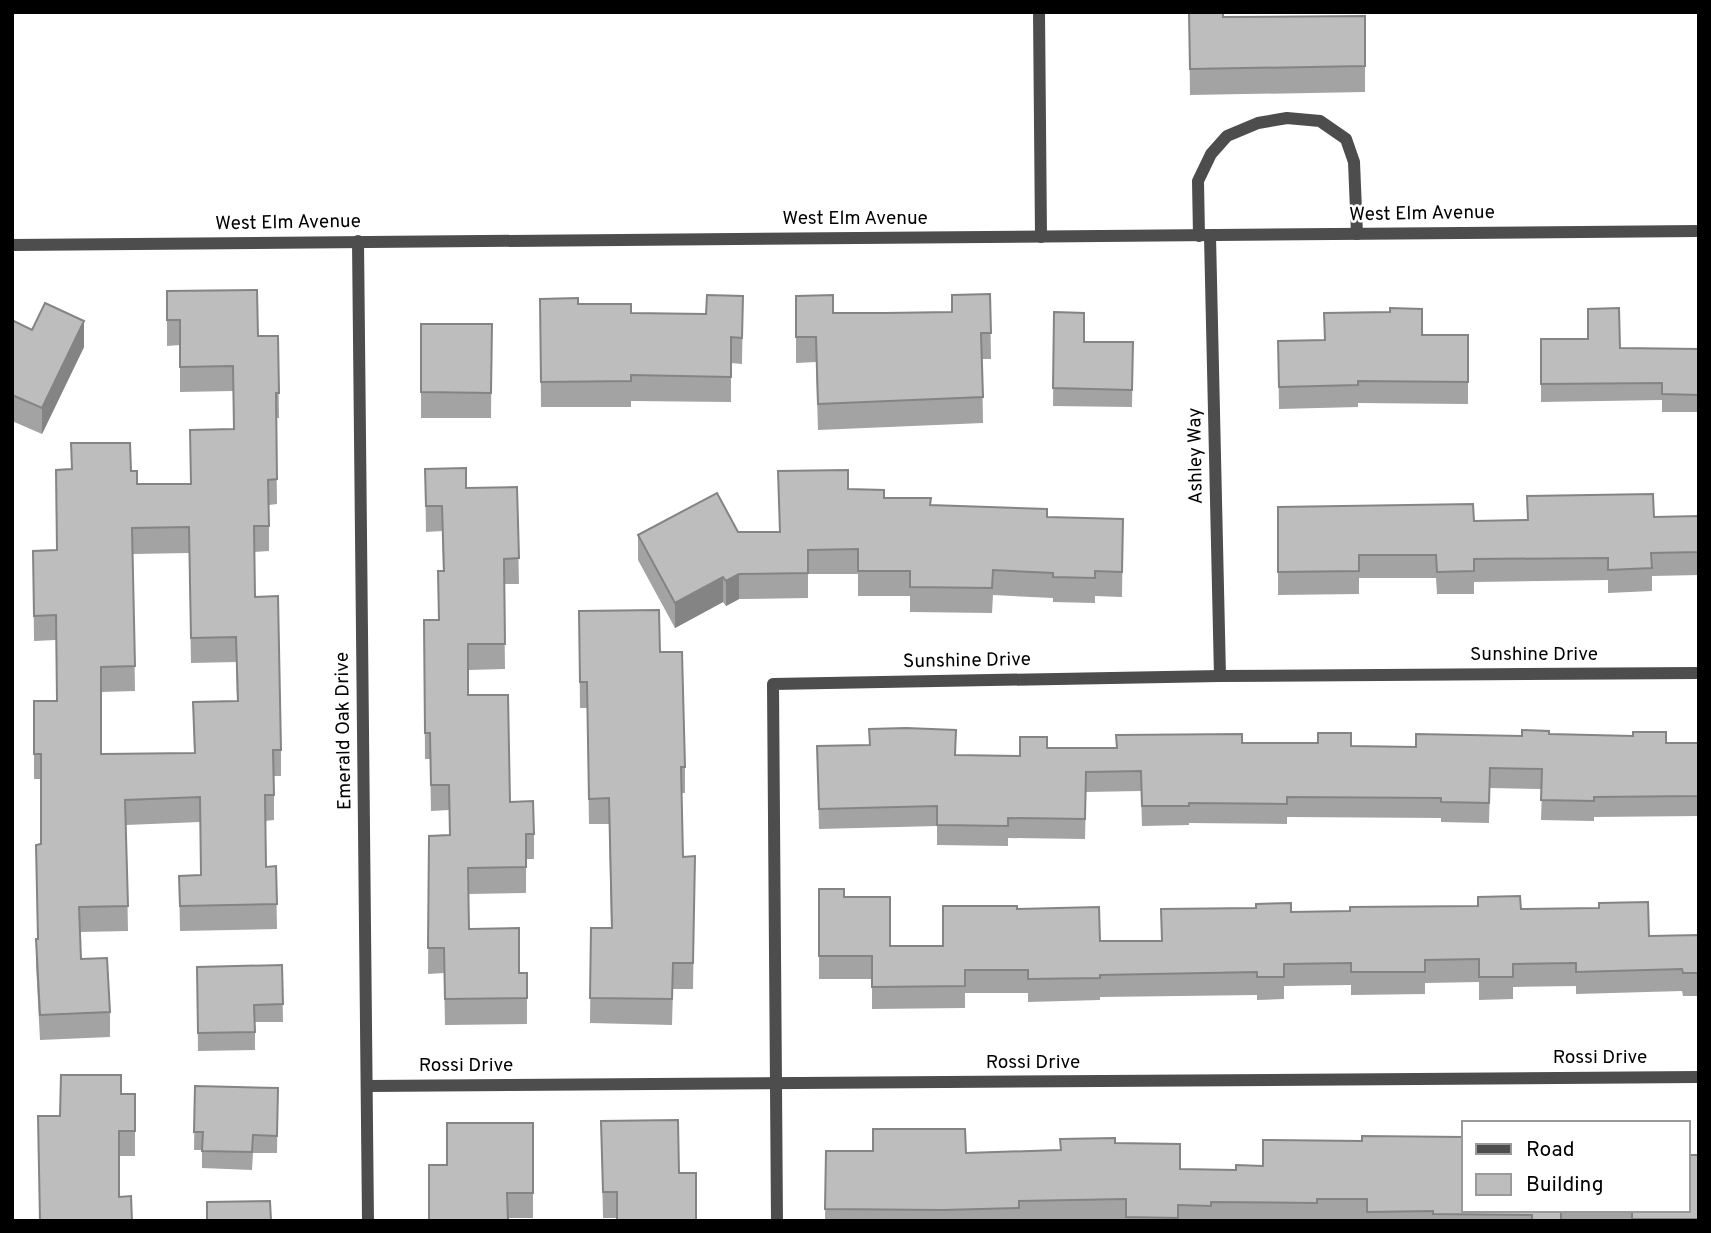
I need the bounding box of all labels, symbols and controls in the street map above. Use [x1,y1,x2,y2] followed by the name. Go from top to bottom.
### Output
[1349,201,1495,227] street label: West Elm Avenue
[782,207,928,231] street label: West Elm Avenue
[215,210,361,236] street label: West Elm Avenue
[1183,407,1209,505] street label: Ashley Way
[1470,643,1598,667] street label: Sunshine Drive
[903,648,1031,674] street label: Sunshine Drive
[331,652,357,810] street label: Emerald Oak Drive
[1553,1046,1647,1070] street label: Rossi Drive
[986,1051,1080,1075] street label: Rossi Drive
[419,1054,513,1078] street label: Rossi Drive
[1462,1121,1690,1212] legend
[1526,1137,1575,1164] text: Road
[1526,1172,1604,1199] text: Building

